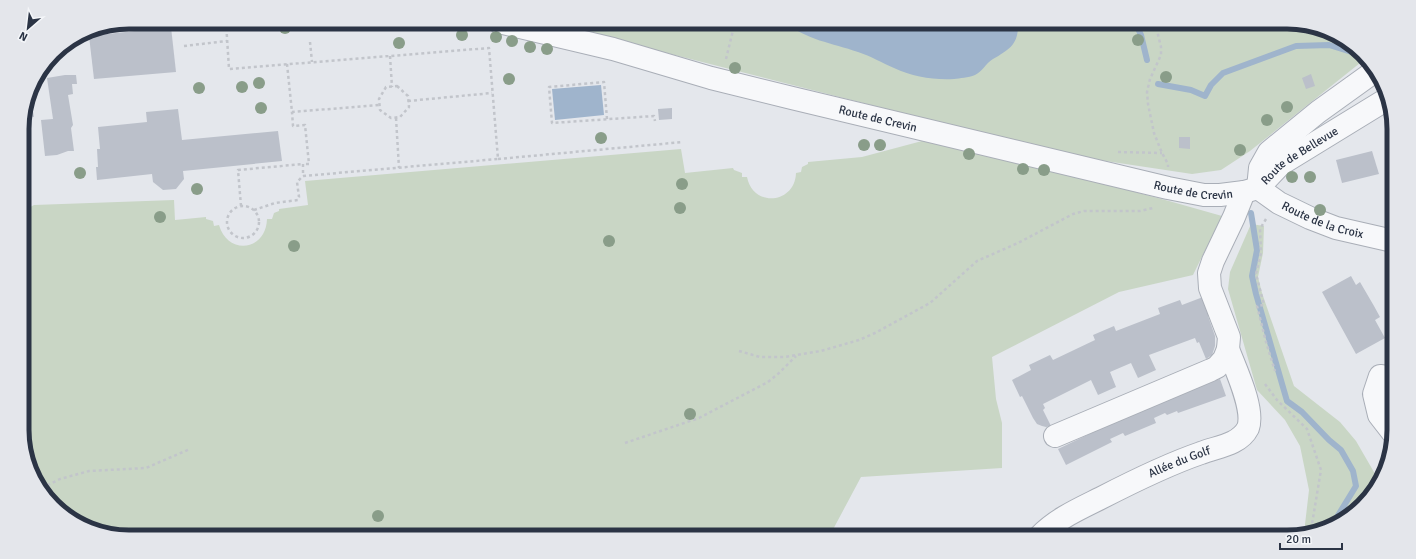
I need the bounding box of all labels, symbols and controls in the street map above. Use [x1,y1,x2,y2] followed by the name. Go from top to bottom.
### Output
[8,8,48,48] north arrow
[17,29,30,44] text: N
[837,102,918,136] street label: Route de Crevin
[1258,124,1341,188] street label: Route de Bellevue
[1152,178,1234,203] street label: Route de Crevin
[1279,198,1365,242] street label: Route de la Croix
[1146,443,1213,482] street label: Allée du Golf
[1280,525,1342,551] scale bar
[1286,532,1311,547] text: 20 m

